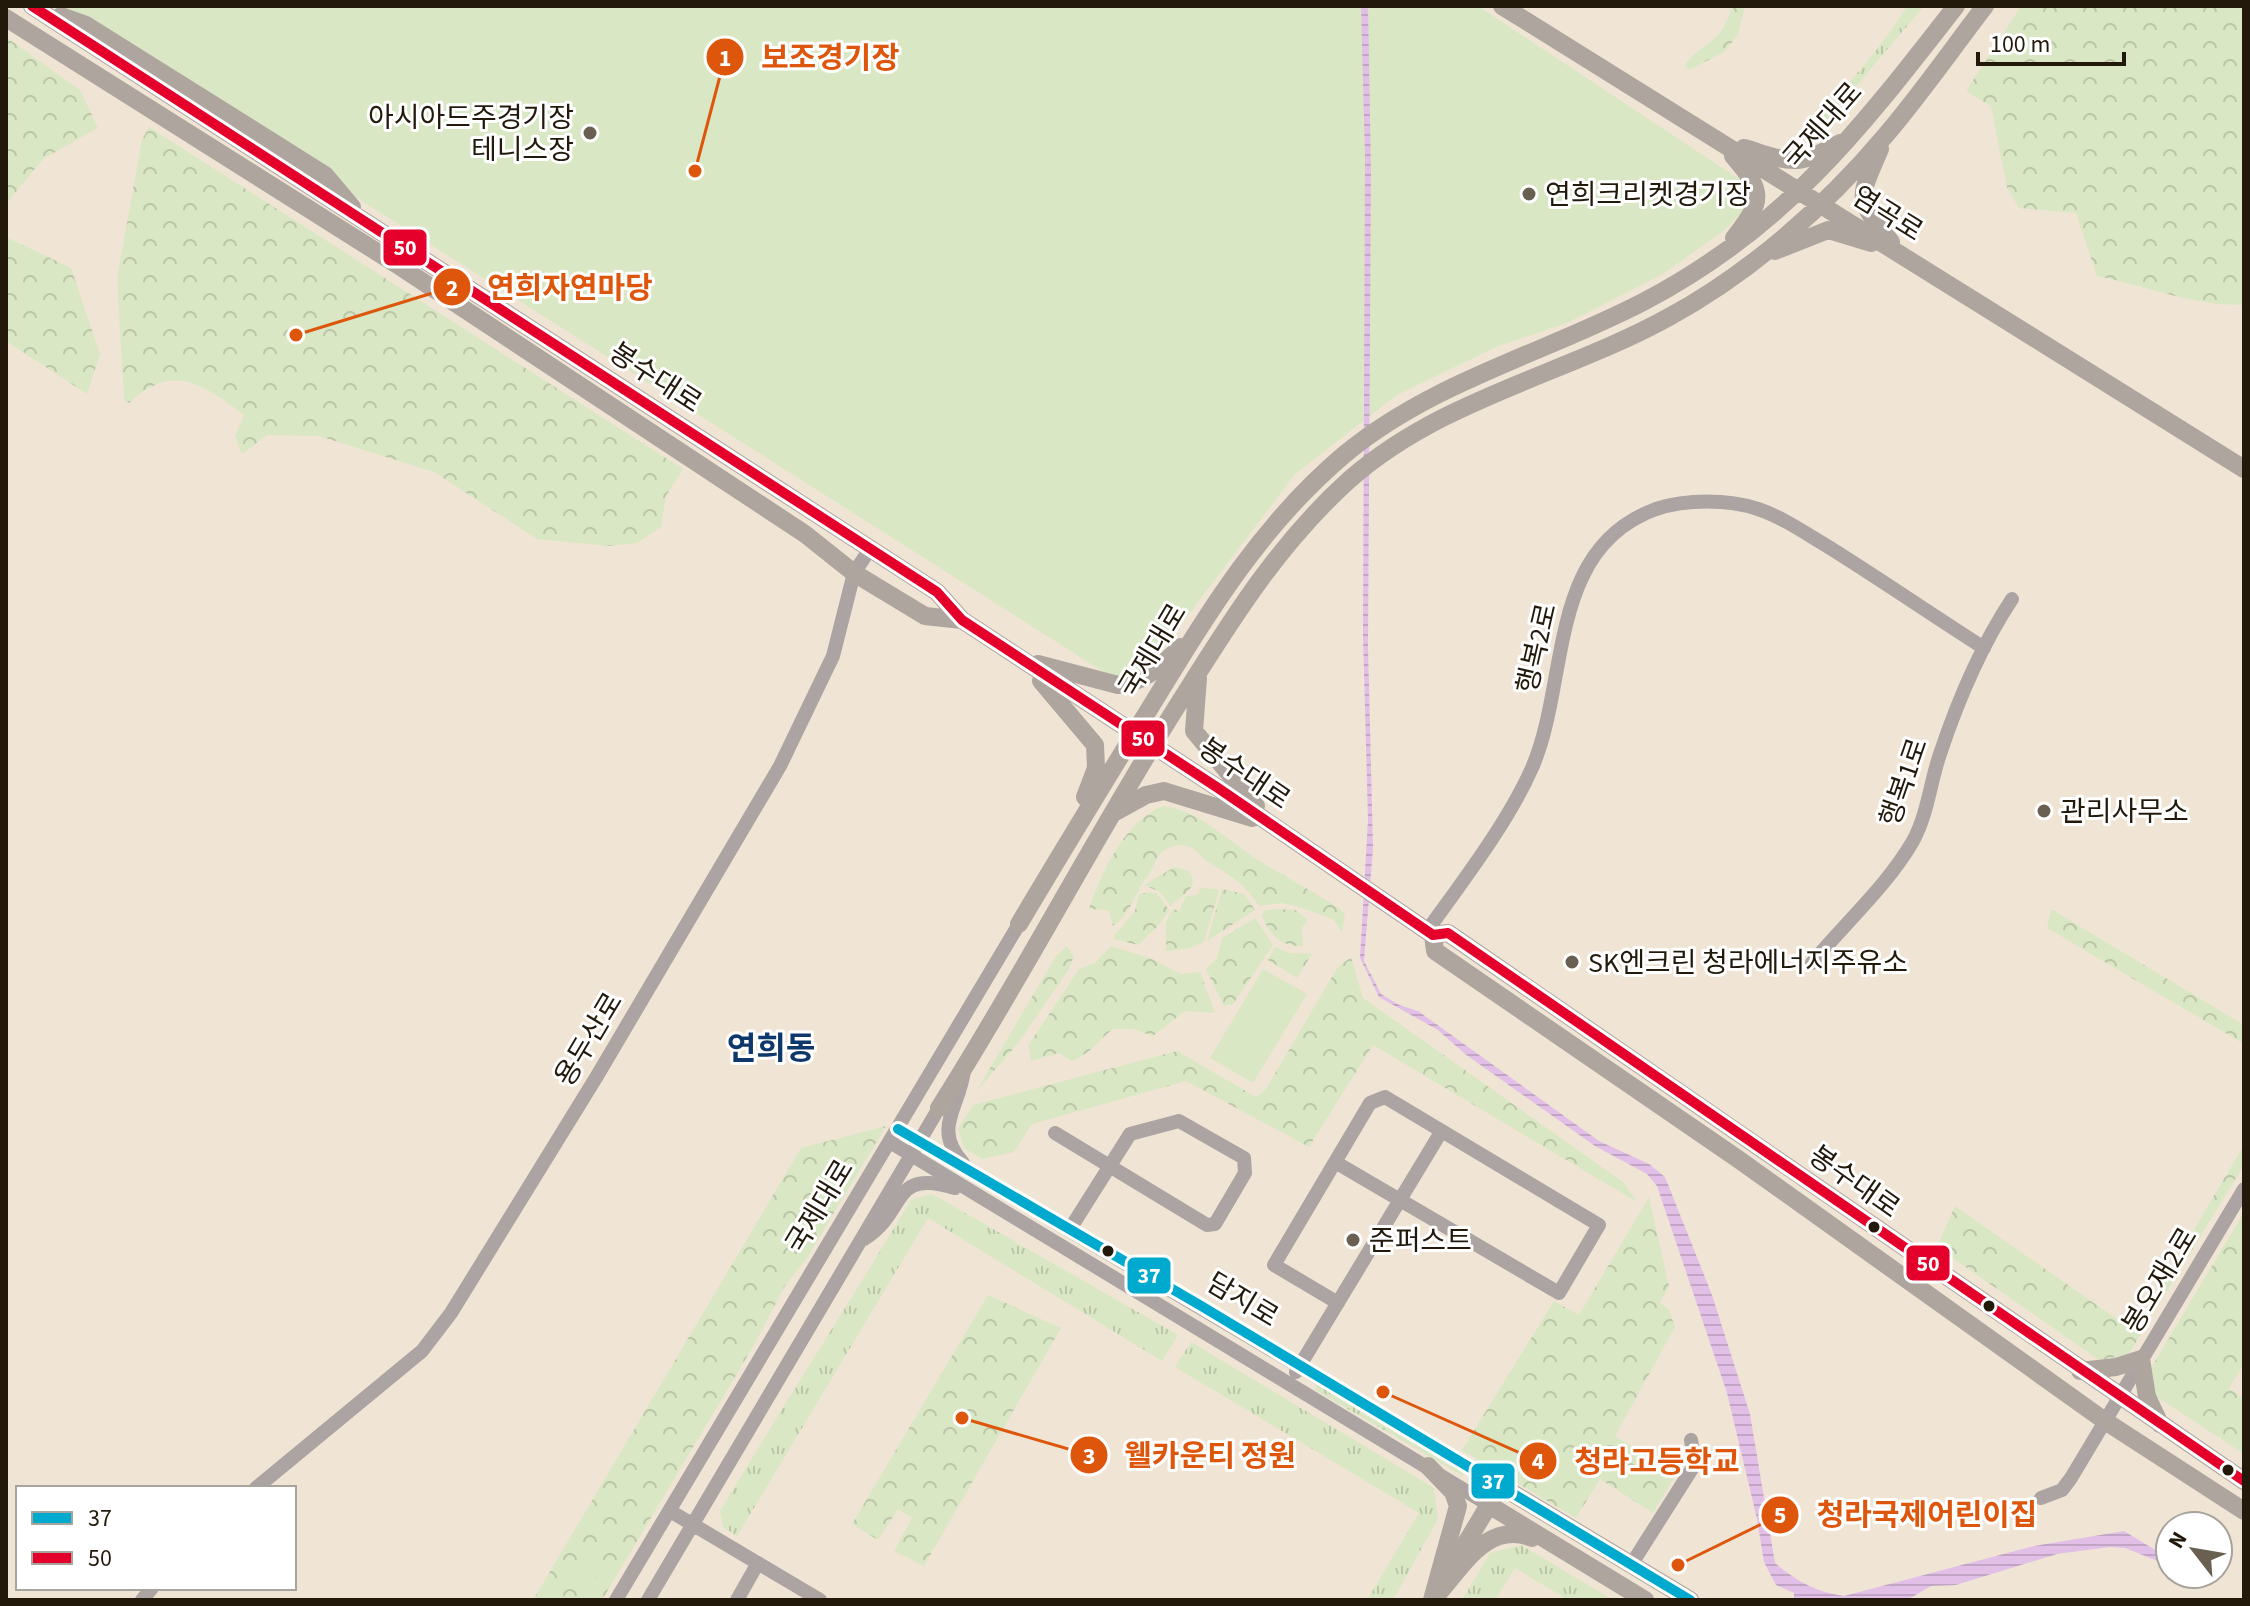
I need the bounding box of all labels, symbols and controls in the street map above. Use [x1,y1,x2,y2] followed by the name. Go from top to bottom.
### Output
[1978,16,2124,66] scale bar
[1990,27,2050,62] text: 100 m
[705,30,915,84] callout: 보조경기장
[761,37,899,80] text: 보조경기장
[719,41,731,76] text: 1
[1774,74,1872,178] street label: 국제대로
[368,98,574,170] place label: 아시아드주경기장 테니스장
[581,124,599,142] marker: 아시아드주경기장 테니스장
[1545,175,1751,215] place label: 연희크리켓경기장
[1844,176,1931,251] street label: 염곡로
[1520,185,1538,203] marker: 연희크리켓경기장
[382,228,428,267] line badge: 50
[393,232,417,264] text: 50
[432,260,669,314] callout: 연희자연마당
[487,267,653,310] text: 연희자연마당
[446,271,458,306] text: 2
[601,333,710,423] street label: 봉수대로
[1109,596,1197,705] street label: 국제대로
[1507,599,1567,697] street label: 행복2로
[1120,719,1166,758] line badge: 50
[1131,723,1155,755] text: 50
[1191,728,1298,819] street label: 봉수대로
[1870,733,1938,832] street label: 행복1로
[2060,792,2189,832] place label: 관리사무소
[2035,802,2053,820] marker: 관리사무소
[1588,943,1908,983] place label: SK엔크린 청라에너지주유소
[1563,953,1581,971] marker: SK엔크린 청라에너지주유소
[545,985,633,1094] street label: 용두산로
[727,1026,815,1072] district label: 연희동
[1801,1136,1908,1228] street label: 봉수대로
[776,1152,864,1261] street label: 국제대로
[1866,1219,1882,1235] unlabelled marker
[2113,1220,2207,1341] street label: 봉오재2로
[1369,1221,1472,1261] place label: 준퍼스트
[1344,1231,1362,1249] marker: 준퍼스트
[1100,1243,1116,1259] unlabelled marker
[1905,1244,1951,1282] line badge: 50
[1916,1248,1940,1280] text: 50
[1126,1256,1172,1295] line badge: 37
[1137,1260,1161,1292] text: 37
[1199,1263,1286,1337] street label: 담지로
[1981,1298,1997,1314] unlabelled marker
[1069,1428,1312,1482] callout: 웰카운티 정원
[1518,1434,1756,1488] callout: 청라고등학교
[1124,1435,1296,1478] text: 웰카운티 정원
[1083,1439,1095,1474] text: 3
[1574,1441,1740,1484] text: 청라고등학교
[1532,1444,1545,1479] text: 4
[1470,1462,1516,1500] line badge: 37
[2220,1462,2236,1478] unlabelled marker
[1481,1466,1505,1498] text: 37
[16,1486,296,1590] legend
[1760,1488,2053,1542] callout: 청라국제어린이집
[1817,1494,2037,1537] text: 청라국제어린이집
[1774,1498,1786,1533] text: 5
[88,1501,112,1536] text: 37
[2154,1510,2234,1590] north arrow
[2160,1526,2195,1555] text: N
[88,1541,112,1576] text: 50

